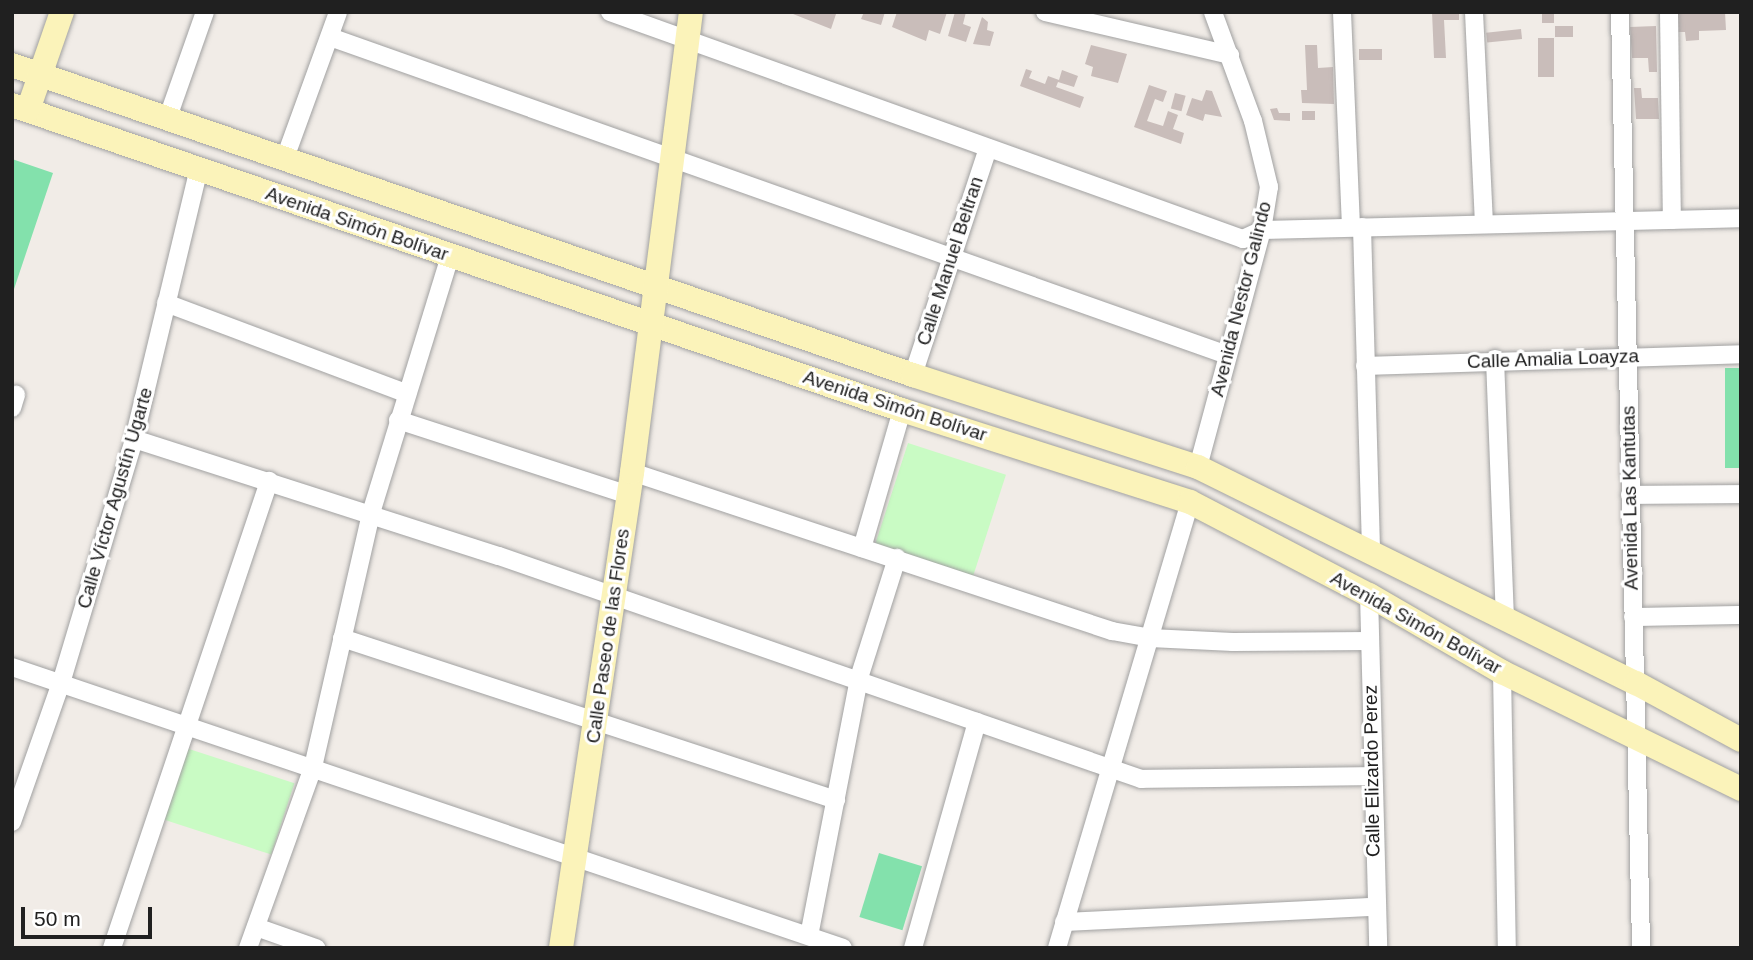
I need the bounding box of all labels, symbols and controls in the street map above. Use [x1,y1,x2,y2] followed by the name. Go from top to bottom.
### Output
[912,174,988,348] street label: Calle Manuel Beltran
[263,182,451,266] street label: Avenida Simón Bolívar
[1206,199,1276,399] street label: Avenida Nestor Galindo
[1466,345,1640,373] street label: Calle Amalia Loayza
[800,366,990,446] street label: Avenida Simón Bolívar
[72,384,158,612] street label: Calle Víctor Agustín Ugarte
[1617,406,1643,590] street label: Avenida Las Kantutas
[582,527,634,745] street label: Calle Paseo de las Flores
[1327,567,1505,679] street label: Avenida Simón Bolívar
[1359,685,1385,857] street label: Calle Elizardo Perez
[24,894,156,938] scale bar
[34,907,81,930] text: 50 m

